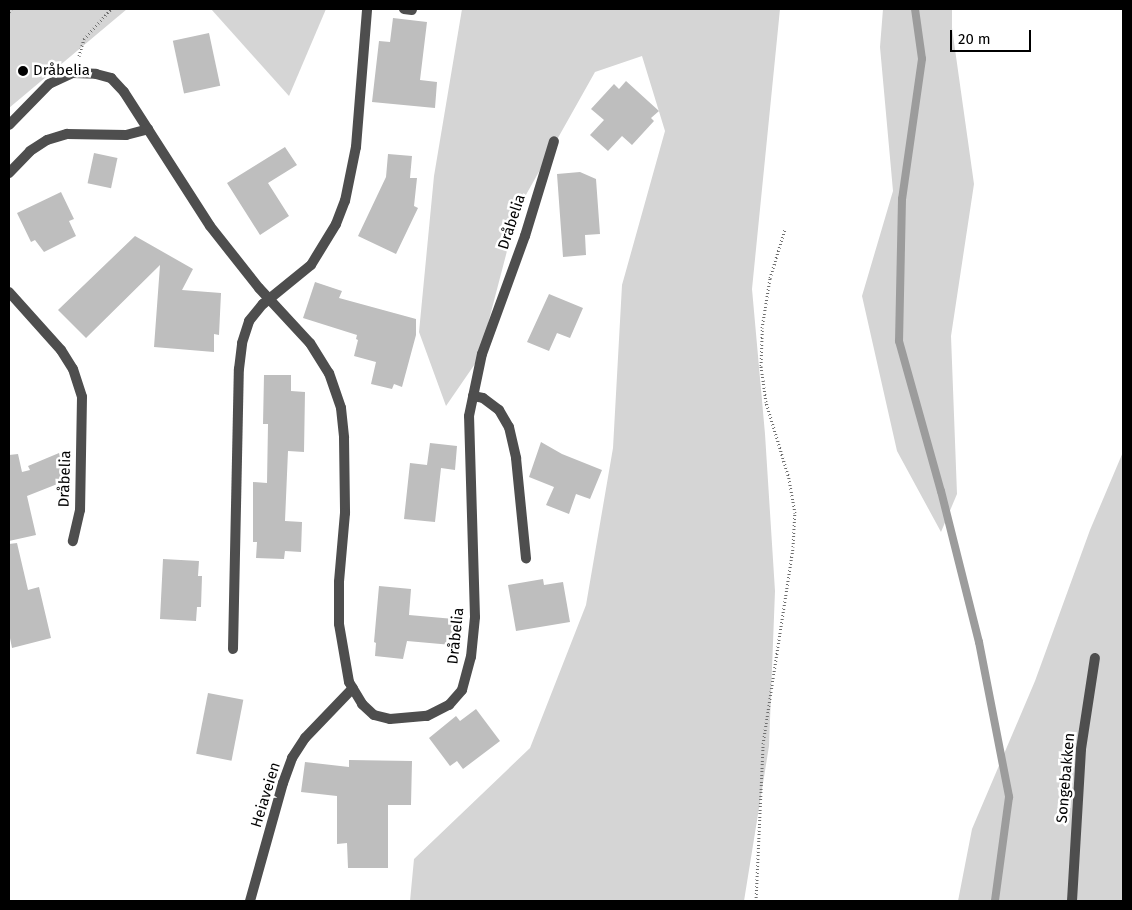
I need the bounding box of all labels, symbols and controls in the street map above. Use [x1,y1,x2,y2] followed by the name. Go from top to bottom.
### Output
[952,20,1033,52] scale bar
[958,30,991,48] text: 20 m
[33,62,90,80] place label: Dråbelia
[17,65,29,77] marker: Dråbelia
[495,192,529,252] street label: Dråbelia
[55,450,75,508] street label: Dråbelia
[444,607,468,665] street label: Dråbelia
[1053,732,1079,824] street label: Songebakken
[248,760,284,830] street label: Heiaveien

